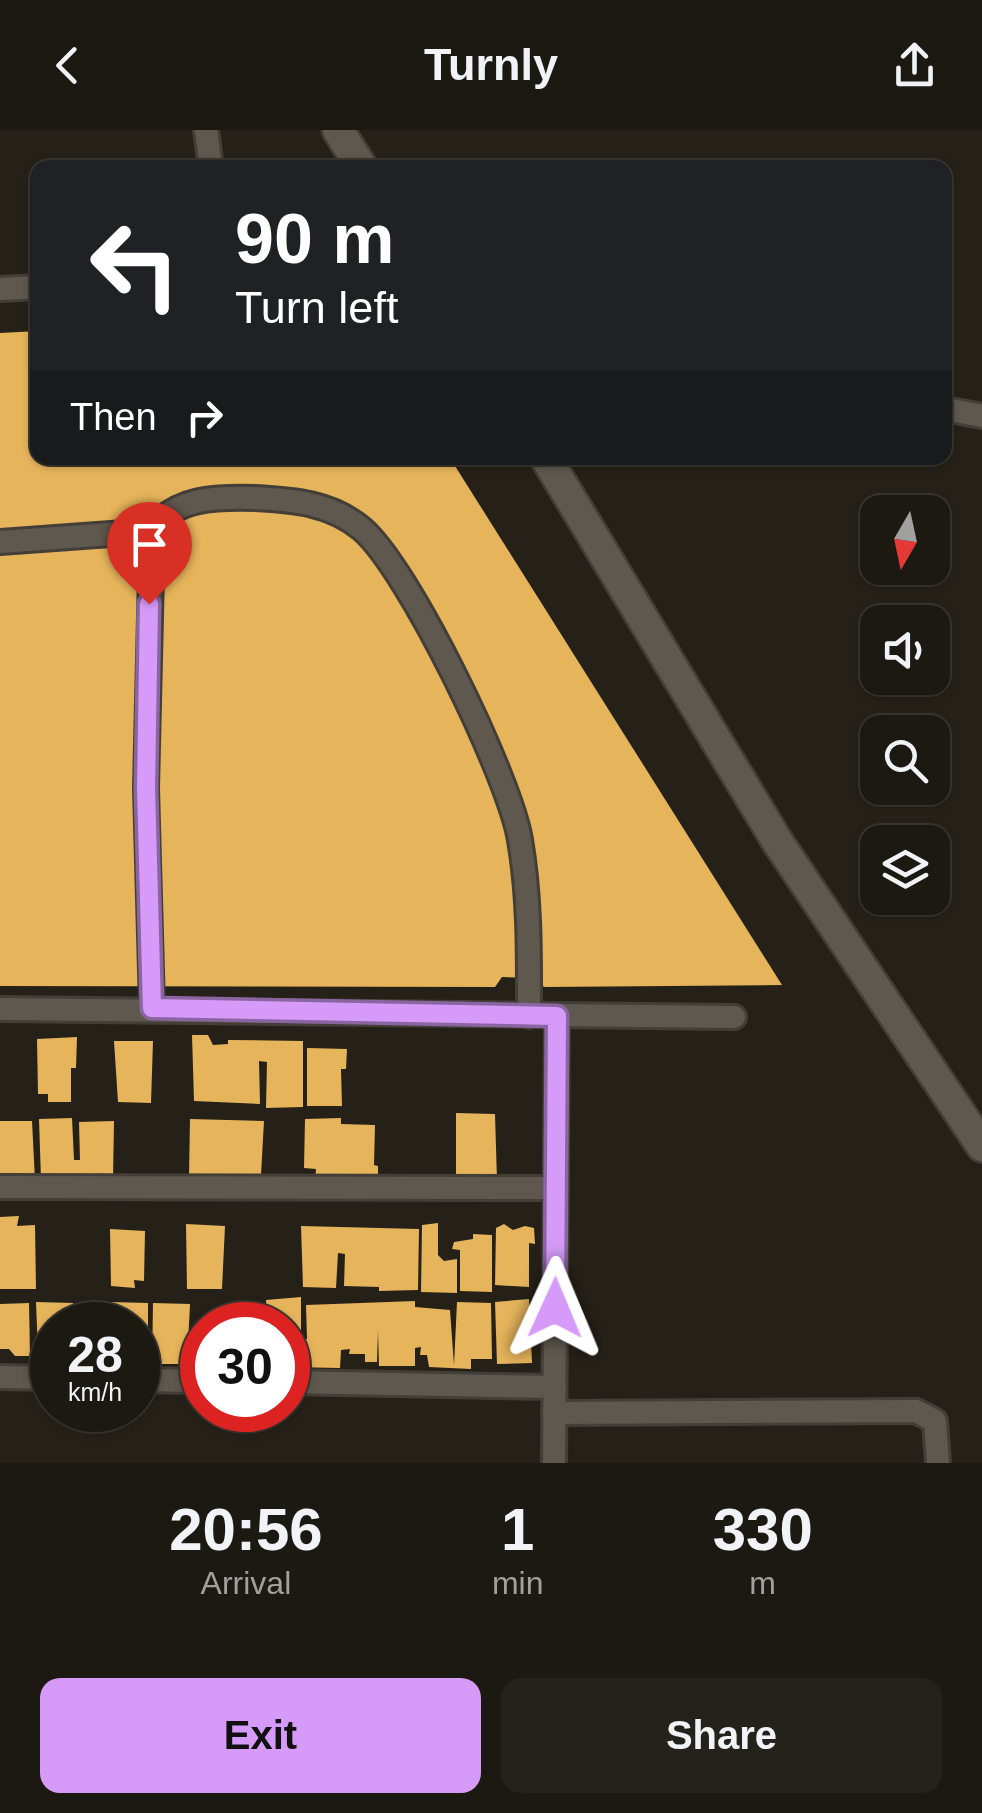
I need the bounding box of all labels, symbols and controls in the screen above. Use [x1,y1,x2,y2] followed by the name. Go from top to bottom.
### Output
[40,38,95,93] icon: back
[887,38,942,93] icon: share
[424,39,558,90] text: Turnly
[70,200,200,330] icon: left
[235,200,395,278] text: 90 m
[235,282,398,333] text: Turn left
[177,390,232,445] icon: right
[70,396,157,438] text: Then
[860,495,950,585] north arrow
[860,495,950,915] map controls
[107,502,192,605] pin
[122,517,177,572] icon: arrive
[860,605,950,695] button: sound
[860,715,950,805] button: search
[860,825,950,915] button: layers
[503,1256,607,1360] position arrow
[180,1302,310,1432] speed limit sign: 30
[67,1327,123,1383] text: 28
[68,1378,122,1406] text: km/h
[169,1496,323,1563] text: 20:56
[501,1496,534,1563] text: 1
[713,1496,813,1563] text: 330
[201,1565,291,1601] text: Arrival
[492,1565,543,1601] text: min
[749,1565,776,1601] text: m
[40,1678,481,1793] button: Exit
[501,1678,942,1793] button: Share

